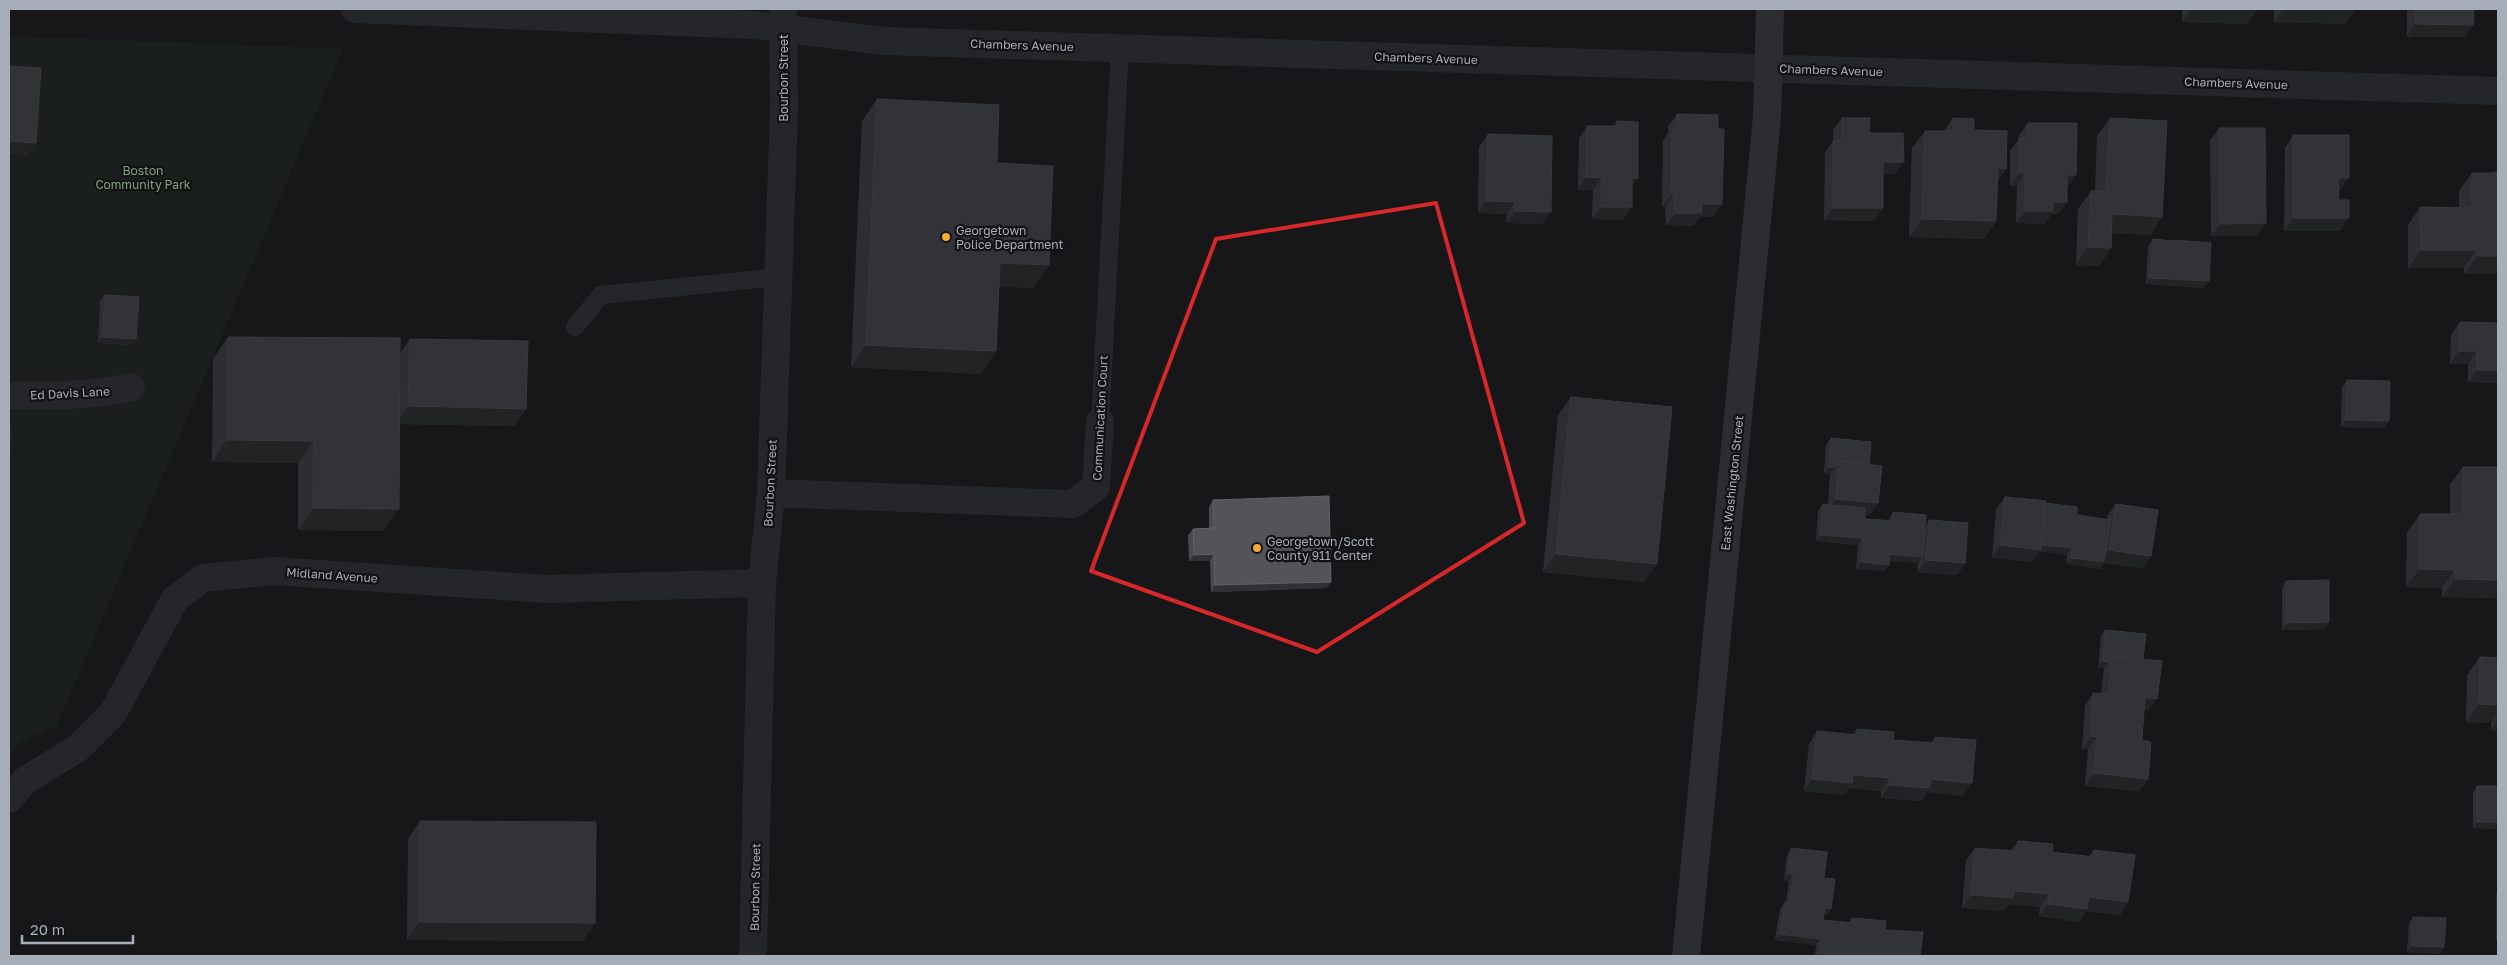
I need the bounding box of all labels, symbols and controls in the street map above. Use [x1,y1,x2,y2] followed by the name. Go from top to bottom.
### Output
[776,34,791,122] street label: Bourbon Street
[970,36,1074,54] street label: Chambers Avenue
[1374,49,1478,67] street label: Chambers Avenue
[1779,61,1883,79] street label: Chambers Avenue
[2184,74,2288,92] street label: Chambers Avenue
[95,163,191,192] park label: Boston Community Park
[956,223,1064,252] place label: Georgetown Police Department
[940,231,952,243] marker: Georgetown Police Department
[1089,355,1111,481] street label: Communication Court
[30,383,110,403] street label: Ed Davis Lane
[1717,415,1747,551] street label: East Washington Street
[760,439,780,527] street label: Bourbon Street
[1267,534,1374,563] place label: Georgetown/Scott County 911 Center
[1251,542,1263,554] marker: Georgetown/Scott County 911 Center
[286,564,378,586] street label: Midland Avenue
[747,843,763,931] street label: Bourbon Street
[22,912,134,944] scale bar
[30,920,65,938] text: 20 m

